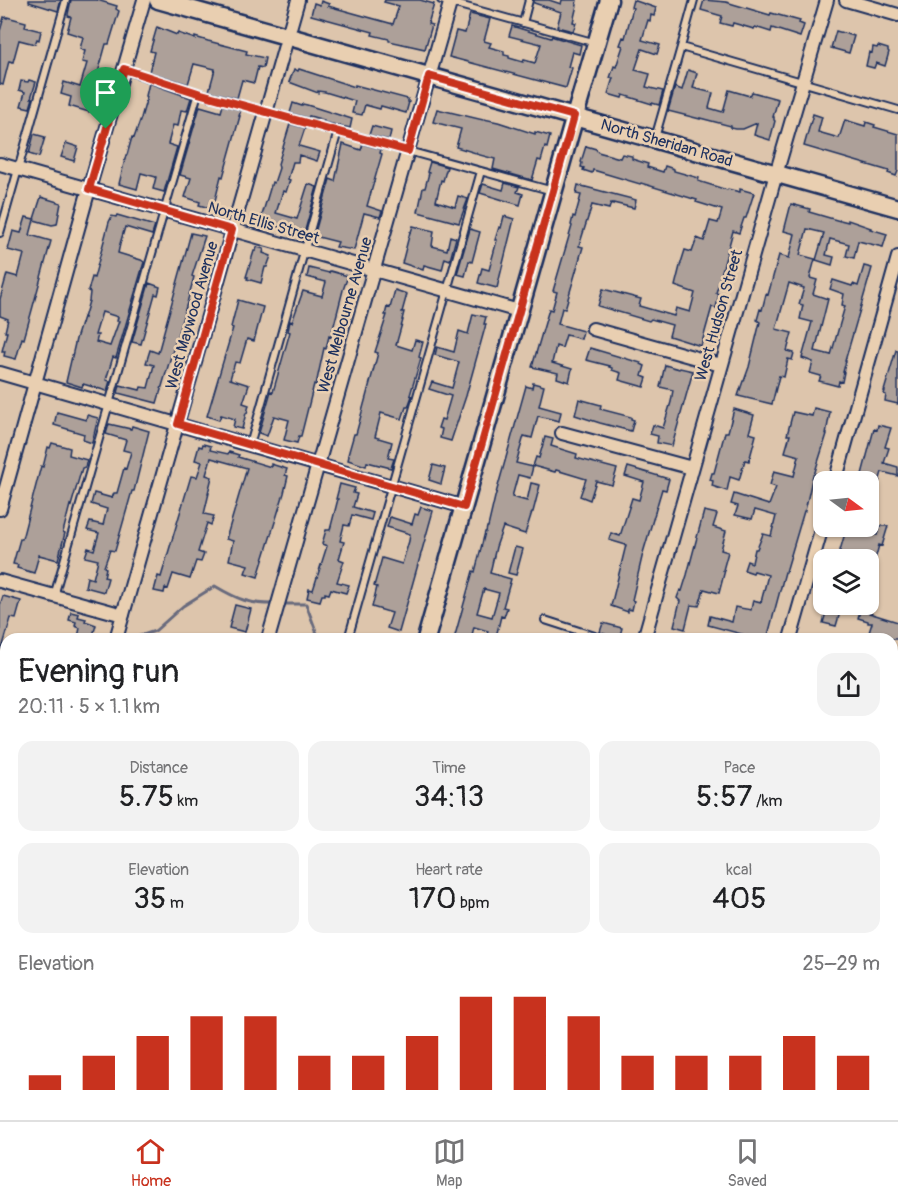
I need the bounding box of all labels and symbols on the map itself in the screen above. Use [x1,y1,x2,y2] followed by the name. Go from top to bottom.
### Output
[80,67,131,129] pin
[598,115,735,171] street label: North Sheridan Road
[206,197,322,249] street label: North Ellis Street
[313,235,377,396] street label: West Melbourne Avenue
[161,239,223,392] street label: West Maywood Avenue
[691,247,747,383] street label: West Hudson Street
[813,471,879,537] north arrow

